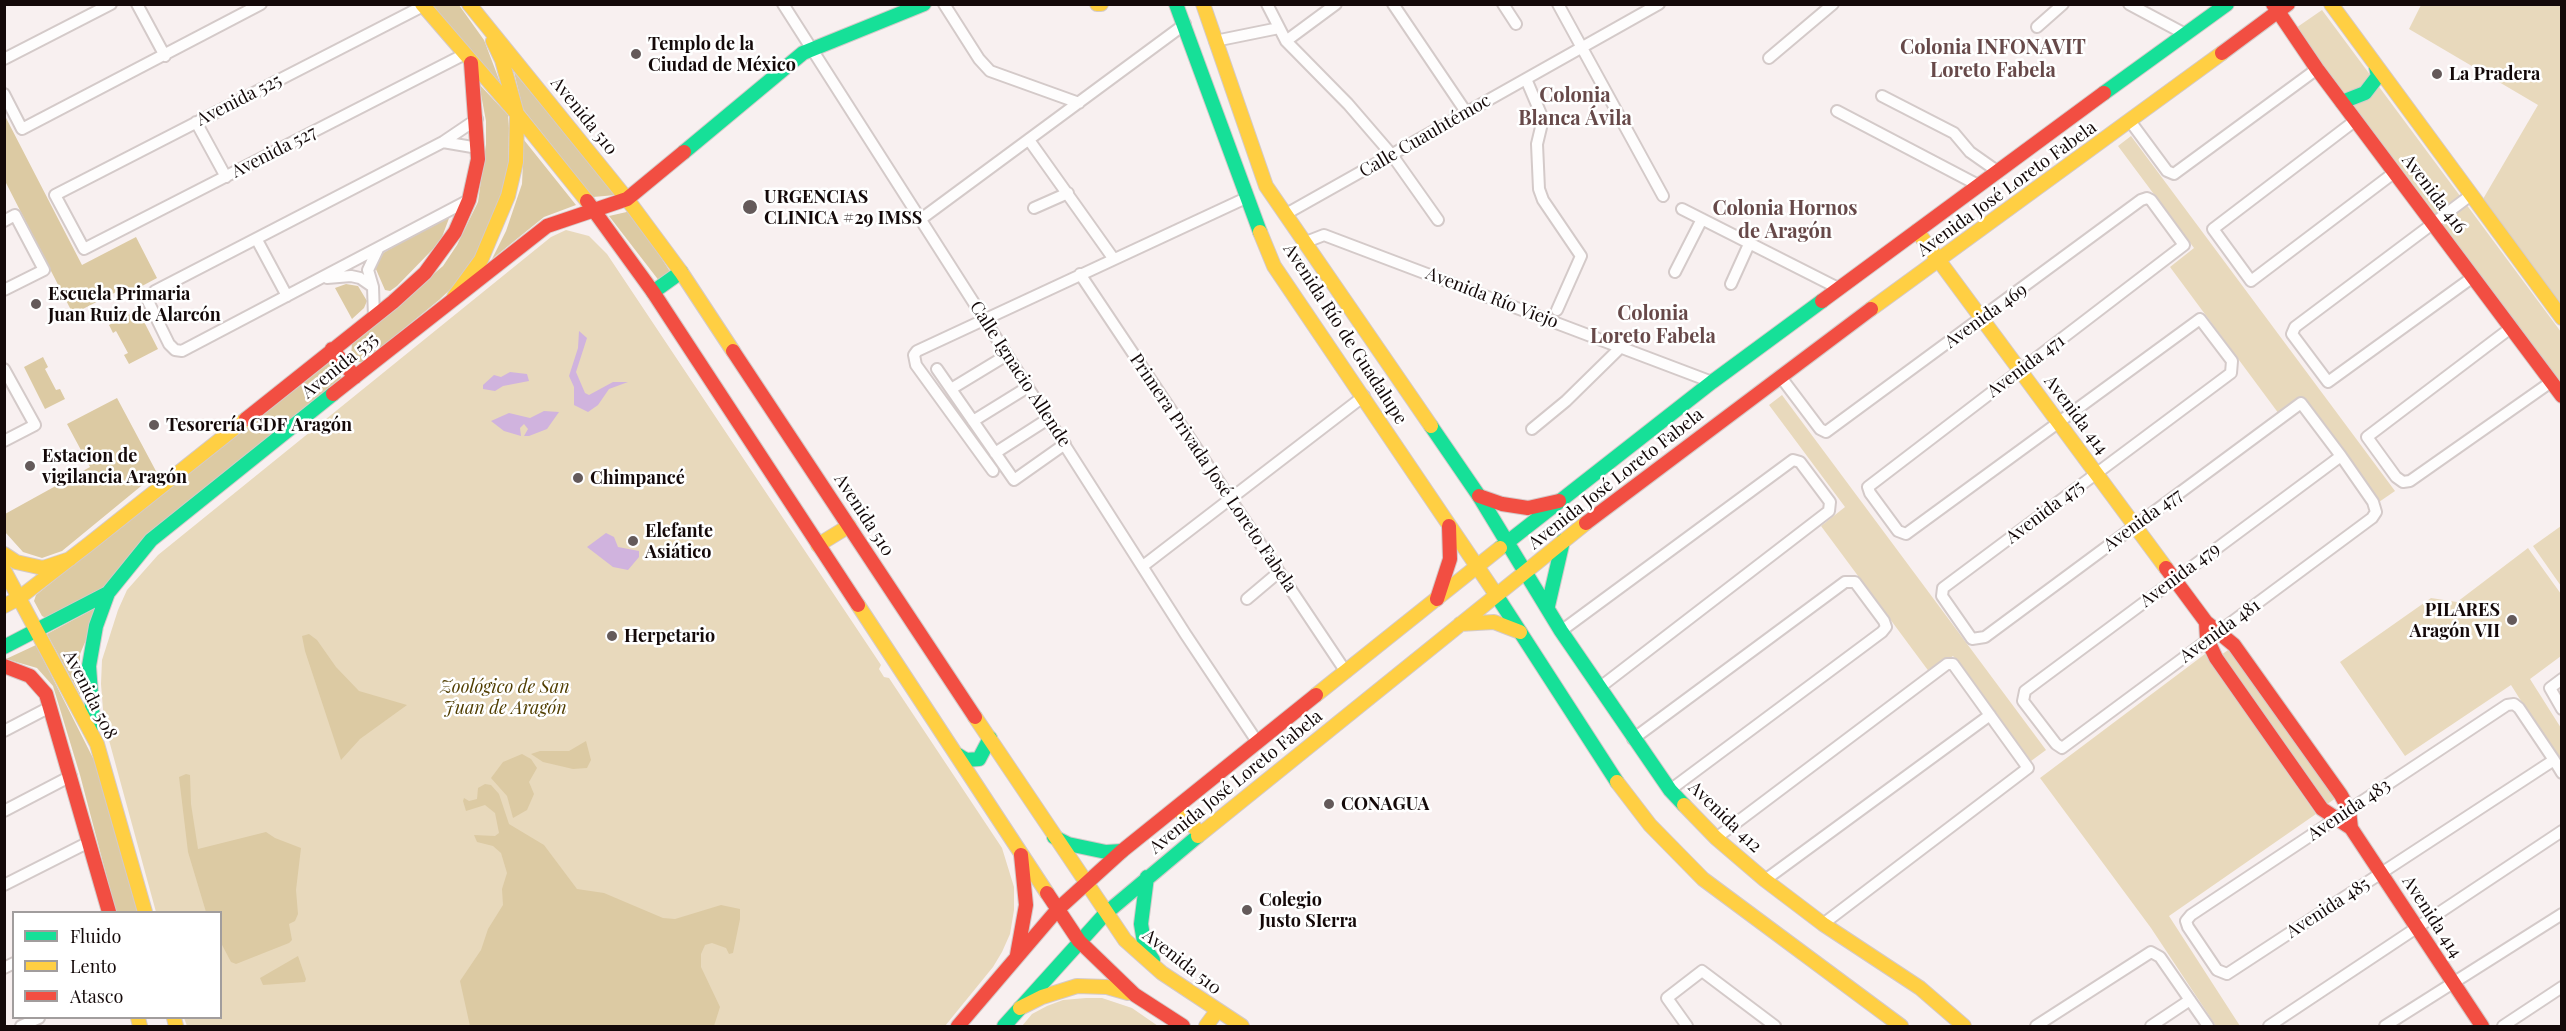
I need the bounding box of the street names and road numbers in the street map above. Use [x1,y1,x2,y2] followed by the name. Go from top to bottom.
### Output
[193,69,285,131] street label: Avenida 525
[546,73,622,159] street label: Avenida 510
[1356,90,1494,182] street label: Calle Cuauhtémoc
[1913,117,2101,261] street label: Avenida José Loreto Fabela
[228,121,320,183] street label: Avenida 527
[2397,150,2471,238] street label: Avenida 416
[1278,240,1412,428] street label: Avenida Río de Guadalupe
[1423,263,1561,333] street label: Avenida Río Viejo
[1941,279,2031,353] street label: Avenida 469
[965,297,1075,451] street label: Calle Ignacio Allende
[297,329,383,403] street label: Avenida 535
[1983,330,2069,402] street label: Avenida 471
[1125,350,1301,596] street label: Primera Privada José Loreto Fabela
[2039,371,2113,459] street label: Avenida 414
[1524,404,1708,554] street label: Avenida José Loreto Fabela
[829,470,899,560] street label: Avenida 510
[2002,476,2088,548] street label: Avenida 475
[2099,484,2187,556] street label: Avenida 477
[2136,538,2224,612] street label: Avenida 479
[2176,595,2264,667] street label: Avenida 481
[58,647,122,743] street label: Avenida 508
[1145,706,1327,858] street label: Avenida José Loreto Fabela
[2304,774,2394,846] street label: Avenida 483
[1684,777,1766,857] street label: Avenida 412
[2397,872,2467,962] street label: Avenida 414
[2282,873,2374,943] street label: Avenida 485
[1138,925,1226,999] street label: Avenida 510

